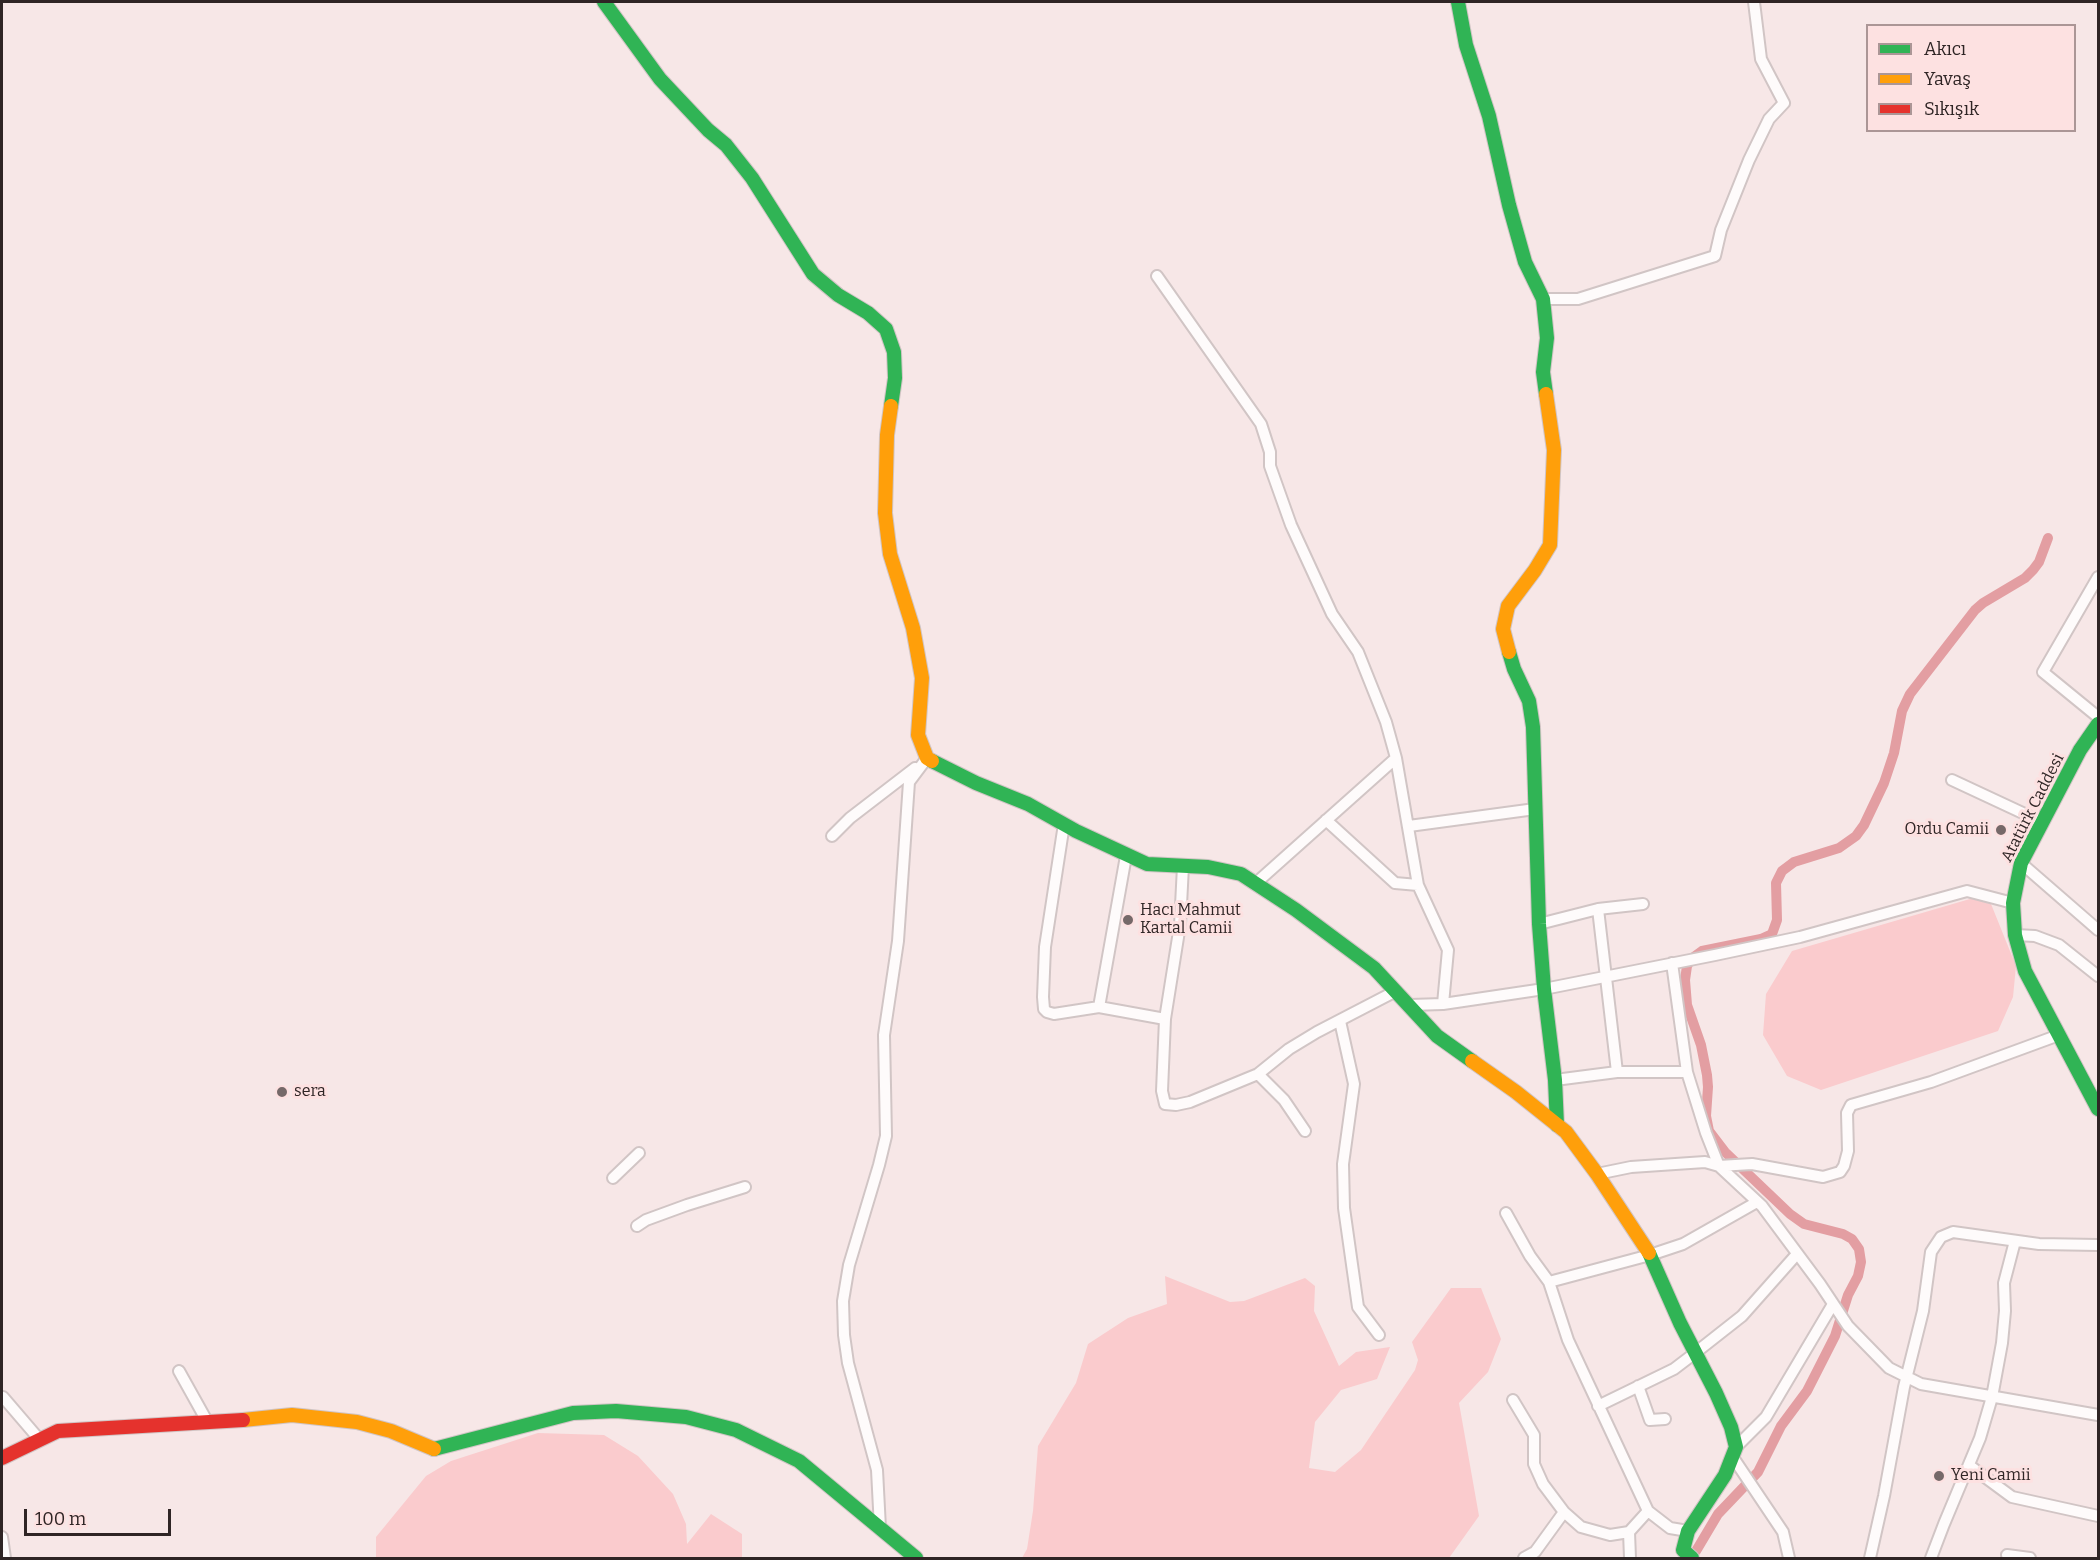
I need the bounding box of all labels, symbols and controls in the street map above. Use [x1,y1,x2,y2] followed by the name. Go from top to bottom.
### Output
[1866,24,2076,132] legend
[1924,38,1966,60] text: Akıcı
[1924,68,1971,90] text: Yavaş
[1924,98,1979,120] text: Sıkışık
[1997,751,2069,865] street label: Atatürk Caddesi
[1904,820,1989,840] place label: Ordu Camii
[1994,823,2008,837] marker: Ordu Camii
[1140,901,1241,939] place label: Hacı Mahmut Kartal Camii
[1121,913,1135,927] marker: Hacı Mahmut Kartal Camii
[294,1082,326,1102] place label: sera
[275,1085,289,1099] marker: sera
[1951,1466,2030,1486] place label: Yeni Camii
[1932,1469,1946,1483] marker: Yeni Camii
[27,1497,174,1535] scale bar
[35,1508,86,1530] text: 100 m

